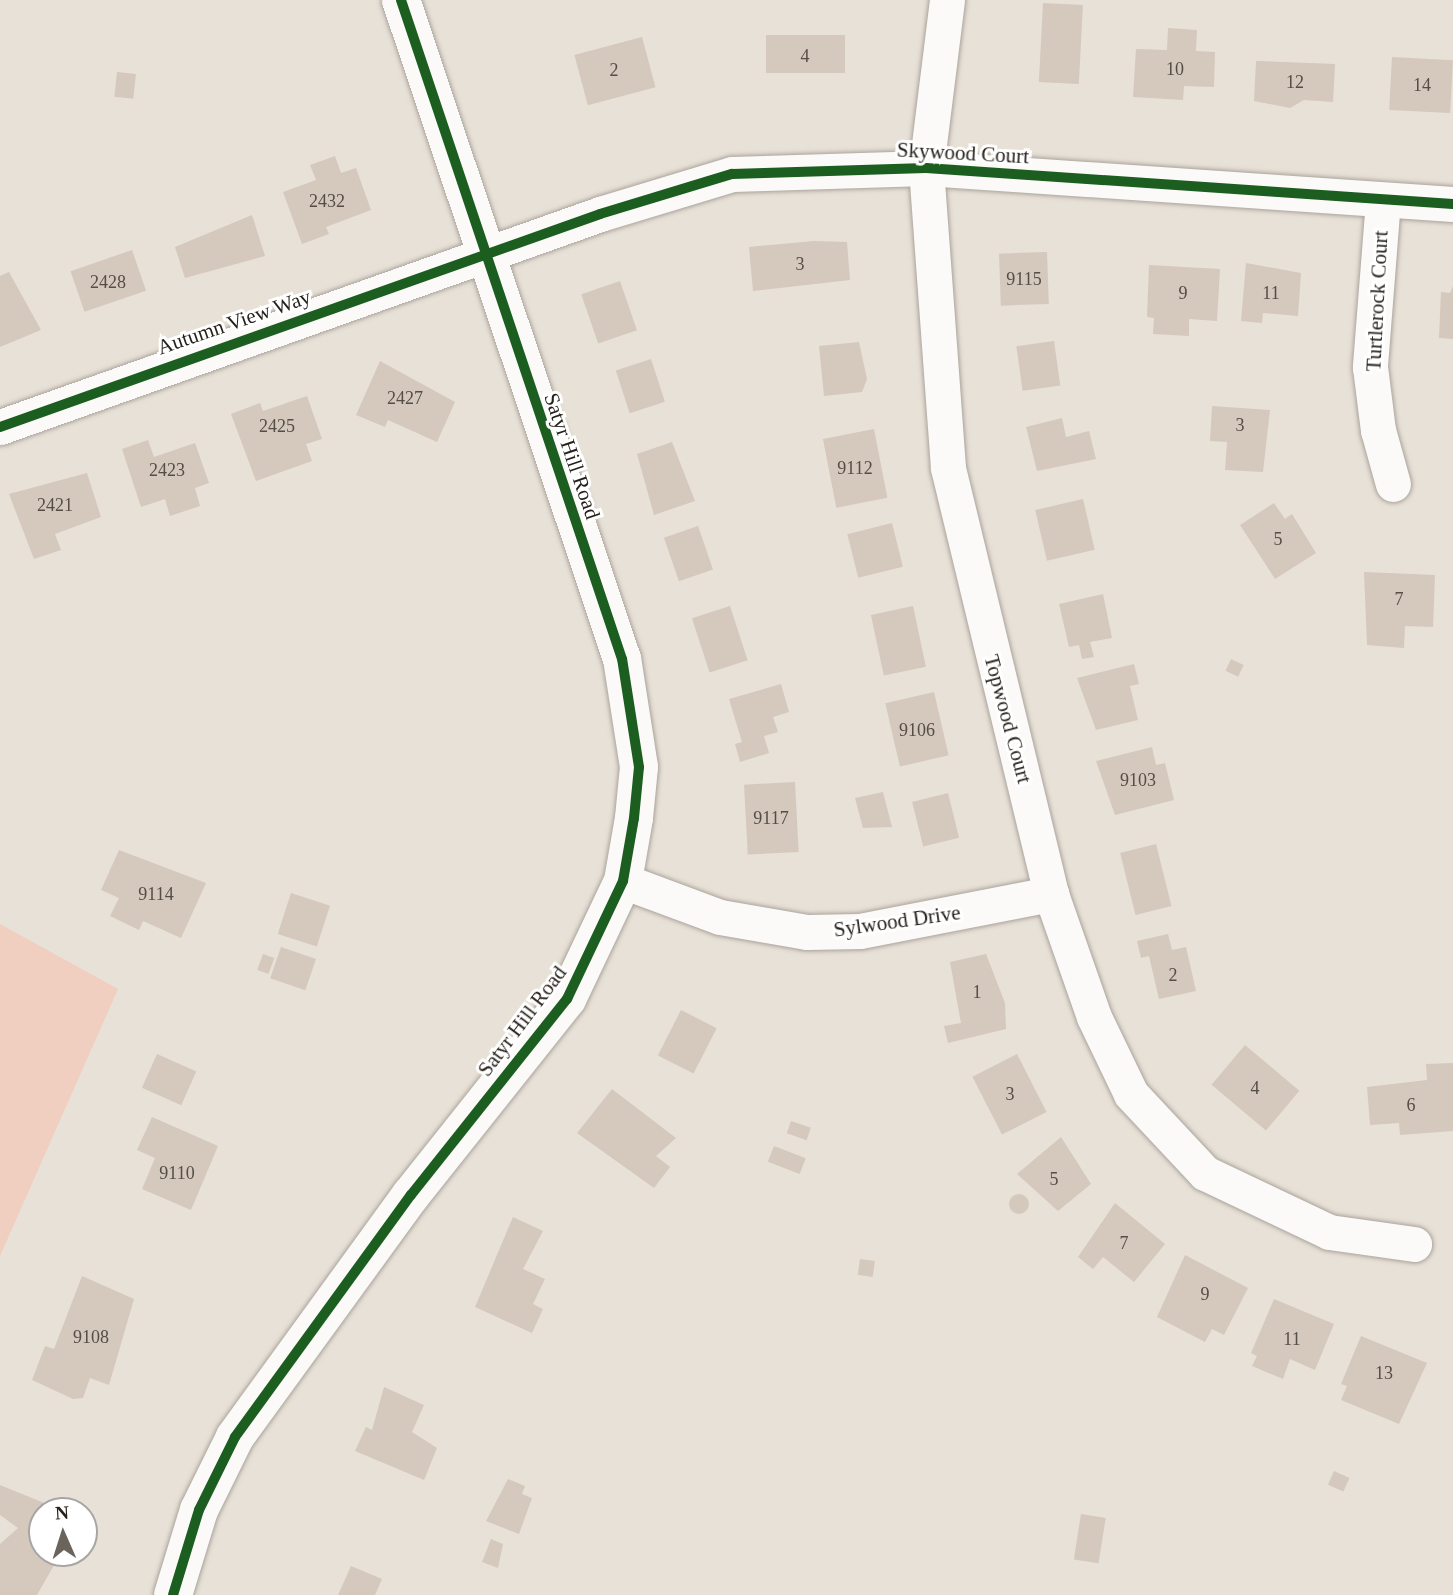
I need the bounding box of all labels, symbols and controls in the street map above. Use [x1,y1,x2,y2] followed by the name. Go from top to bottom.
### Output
[800,45,810,67] house number: 4
[1166,58,1184,80] house number: 10
[610,59,618,81] house number: 2
[1286,71,1304,93] house number: 12
[1413,74,1431,96] house number: 14
[896,137,1030,169] street label: Skywood Court
[309,190,345,212] house number: 2432
[1361,230,1393,372] street label: Turtlerock Court
[796,253,804,275] house number: 3
[1006,268,1042,290] house number: 9115
[90,271,126,293] house number: 2428
[1178,282,1188,304] house number: 9
[1262,282,1280,304] house number: 11
[154,284,314,360] street label: Autumn View Way
[387,387,423,409] house number: 2427
[539,390,605,522] street label: Satyr Hill Road
[1236,414,1244,436] house number: 3
[259,415,295,437] house number: 2425
[837,457,873,479] house number: 9112
[149,459,185,481] house number: 2423
[37,494,73,516] house number: 2421
[1274,528,1282,550] house number: 5
[1394,588,1404,610] house number: 7
[979,652,1037,786] street label: Topwood Court
[899,719,935,741] house number: 9106
[1120,769,1156,791] house number: 9103
[753,807,789,829] house number: 9117
[138,883,174,905] house number: 9114
[832,900,962,942] street label: Sylwood Drive
[472,961,572,1081] street label: Satyr Hill Road
[1168,964,1178,986] house number: 2
[973,981,982,1003] house number: 1
[1250,1077,1260,1099] house number: 4
[1006,1083,1014,1105] house number: 3
[1406,1094,1416,1116] house number: 6
[159,1162,195,1184] house number: 9110
[1050,1168,1058,1190] house number: 5
[1120,1232,1128,1254] house number: 7
[1200,1283,1210,1305] house number: 9
[73,1326,109,1348] house number: 9108
[1283,1328,1301,1350] house number: 11
[1375,1362,1393,1384] house number: 13
[28,1497,98,1567] north arrow
[55,1502,69,1523] text: N

